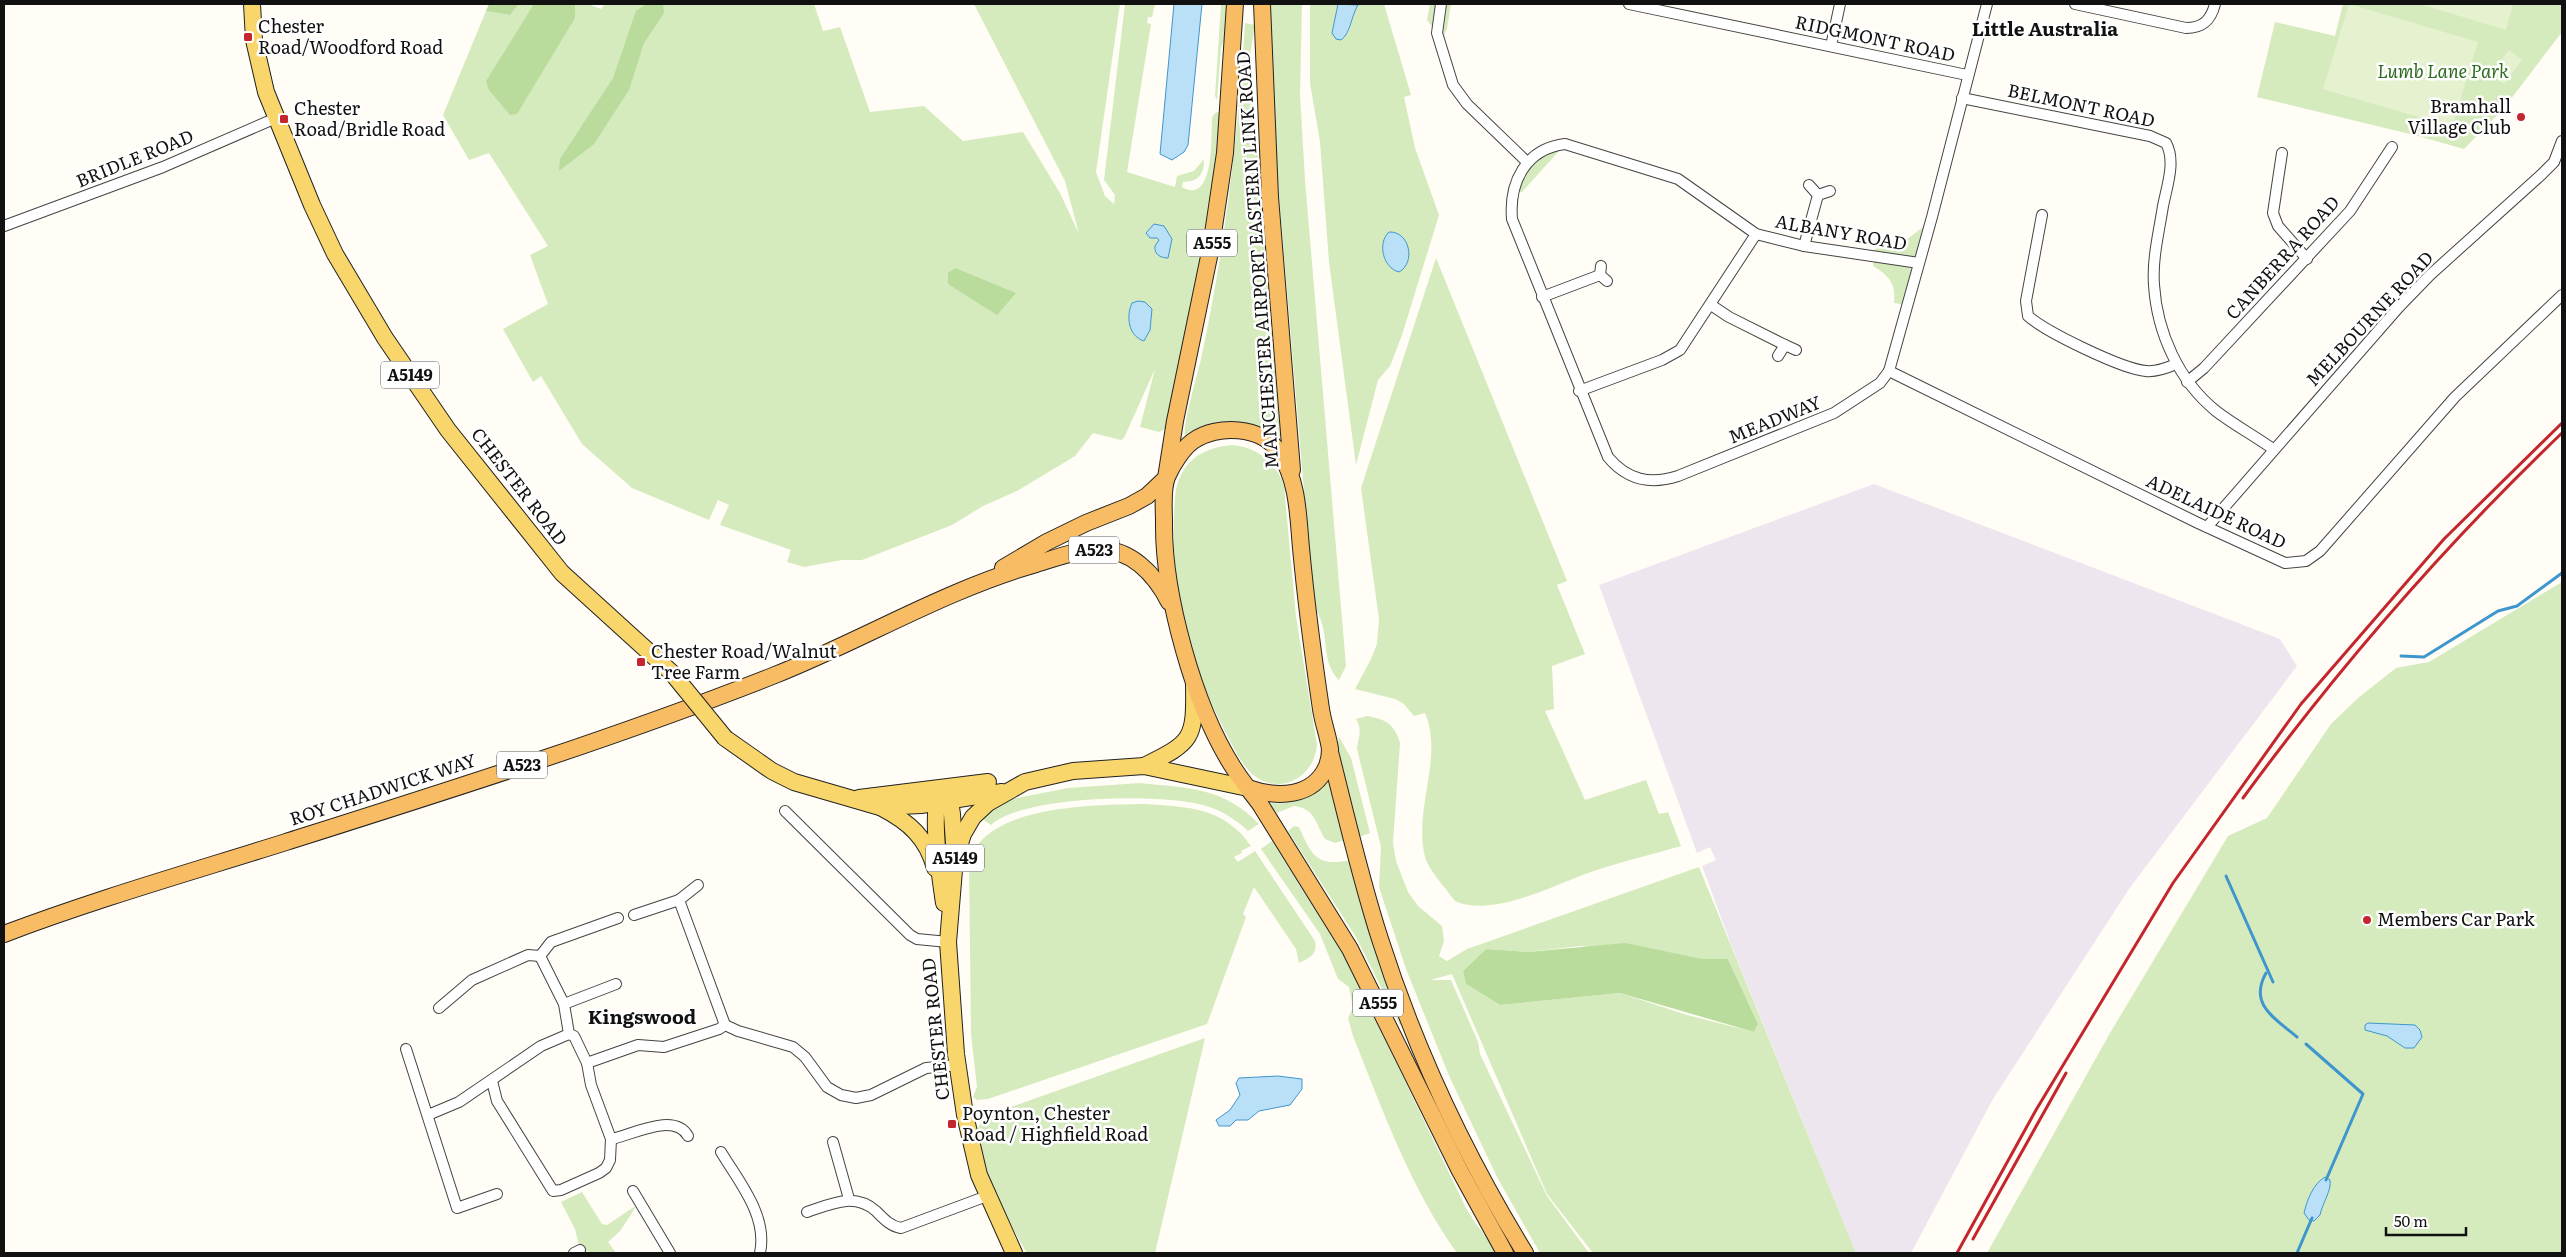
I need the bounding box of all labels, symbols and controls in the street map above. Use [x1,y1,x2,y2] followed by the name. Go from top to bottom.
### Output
[1793,7,1958,68] street label: RIDGMONT ROAD
[258,12,443,60] place label: Chester Road/Woodford Road
[1972,14,2118,42] district label: Little Australia
[242,31,254,43] marker: Chester Road/Woodford Road
[1228,50,1285,470] street label: MANCHESTER AIRPORT EASTERN LINK ROAD
[2377,57,2509,84] park label: Lumb Lane Park
[2005,76,2157,133] street label: BELMONT ROAD
[2407,92,2511,140] place label: Bramhall Village Club
[294,94,445,142] place label: Chester Road/Bridle Road
[2515,111,2527,123] marker: Bramhall Village Club
[278,113,290,125] marker: Chester Road/Bridle Road
[72,122,197,194] street label: BRIDLE ROAD
[2219,189,2345,325] street label: CANBERRA ROAD
[1773,207,1909,256] street label: ALBANY ROAD
[1187,230,1237,256] road number: A555
[2299,244,2439,392] street label: MELBOURNE ROAD
[381,362,439,388] road number: A5149
[1724,388,1825,449] street label: MEADWAY
[465,421,575,551] street label: CHESTER ROAD
[2142,466,2291,555] street label: ADELAIDE ROAD
[1069,536,1119,564] road number: A523
[651,637,837,685] place label: Chester Road/Walnut Tree Farm
[635,656,647,668] marker: Chester Road/Walnut Tree Farm
[286,746,479,831] street label: ROY CHADWICK WAY
[497,752,547,778] road number: A523
[926,844,984,871] road number: A5149
[2377,905,2536,932] place label: Members Car Park
[2361,914,2373,926] marker: Members Car Park
[914,957,955,1102] street label: CHESTER ROAD
[1353,990,1403,1016] road number: A555
[588,1002,697,1030] district label: Kingswood
[962,1099,1148,1147] place label: Poynton, Chester Road / Highfield Road
[946,1118,958,1130] marker: Poynton, Chester Road / Highfield Road
[2386,1204,2466,1236] scale bar
[2394,1209,2428,1232] text: 50 m

